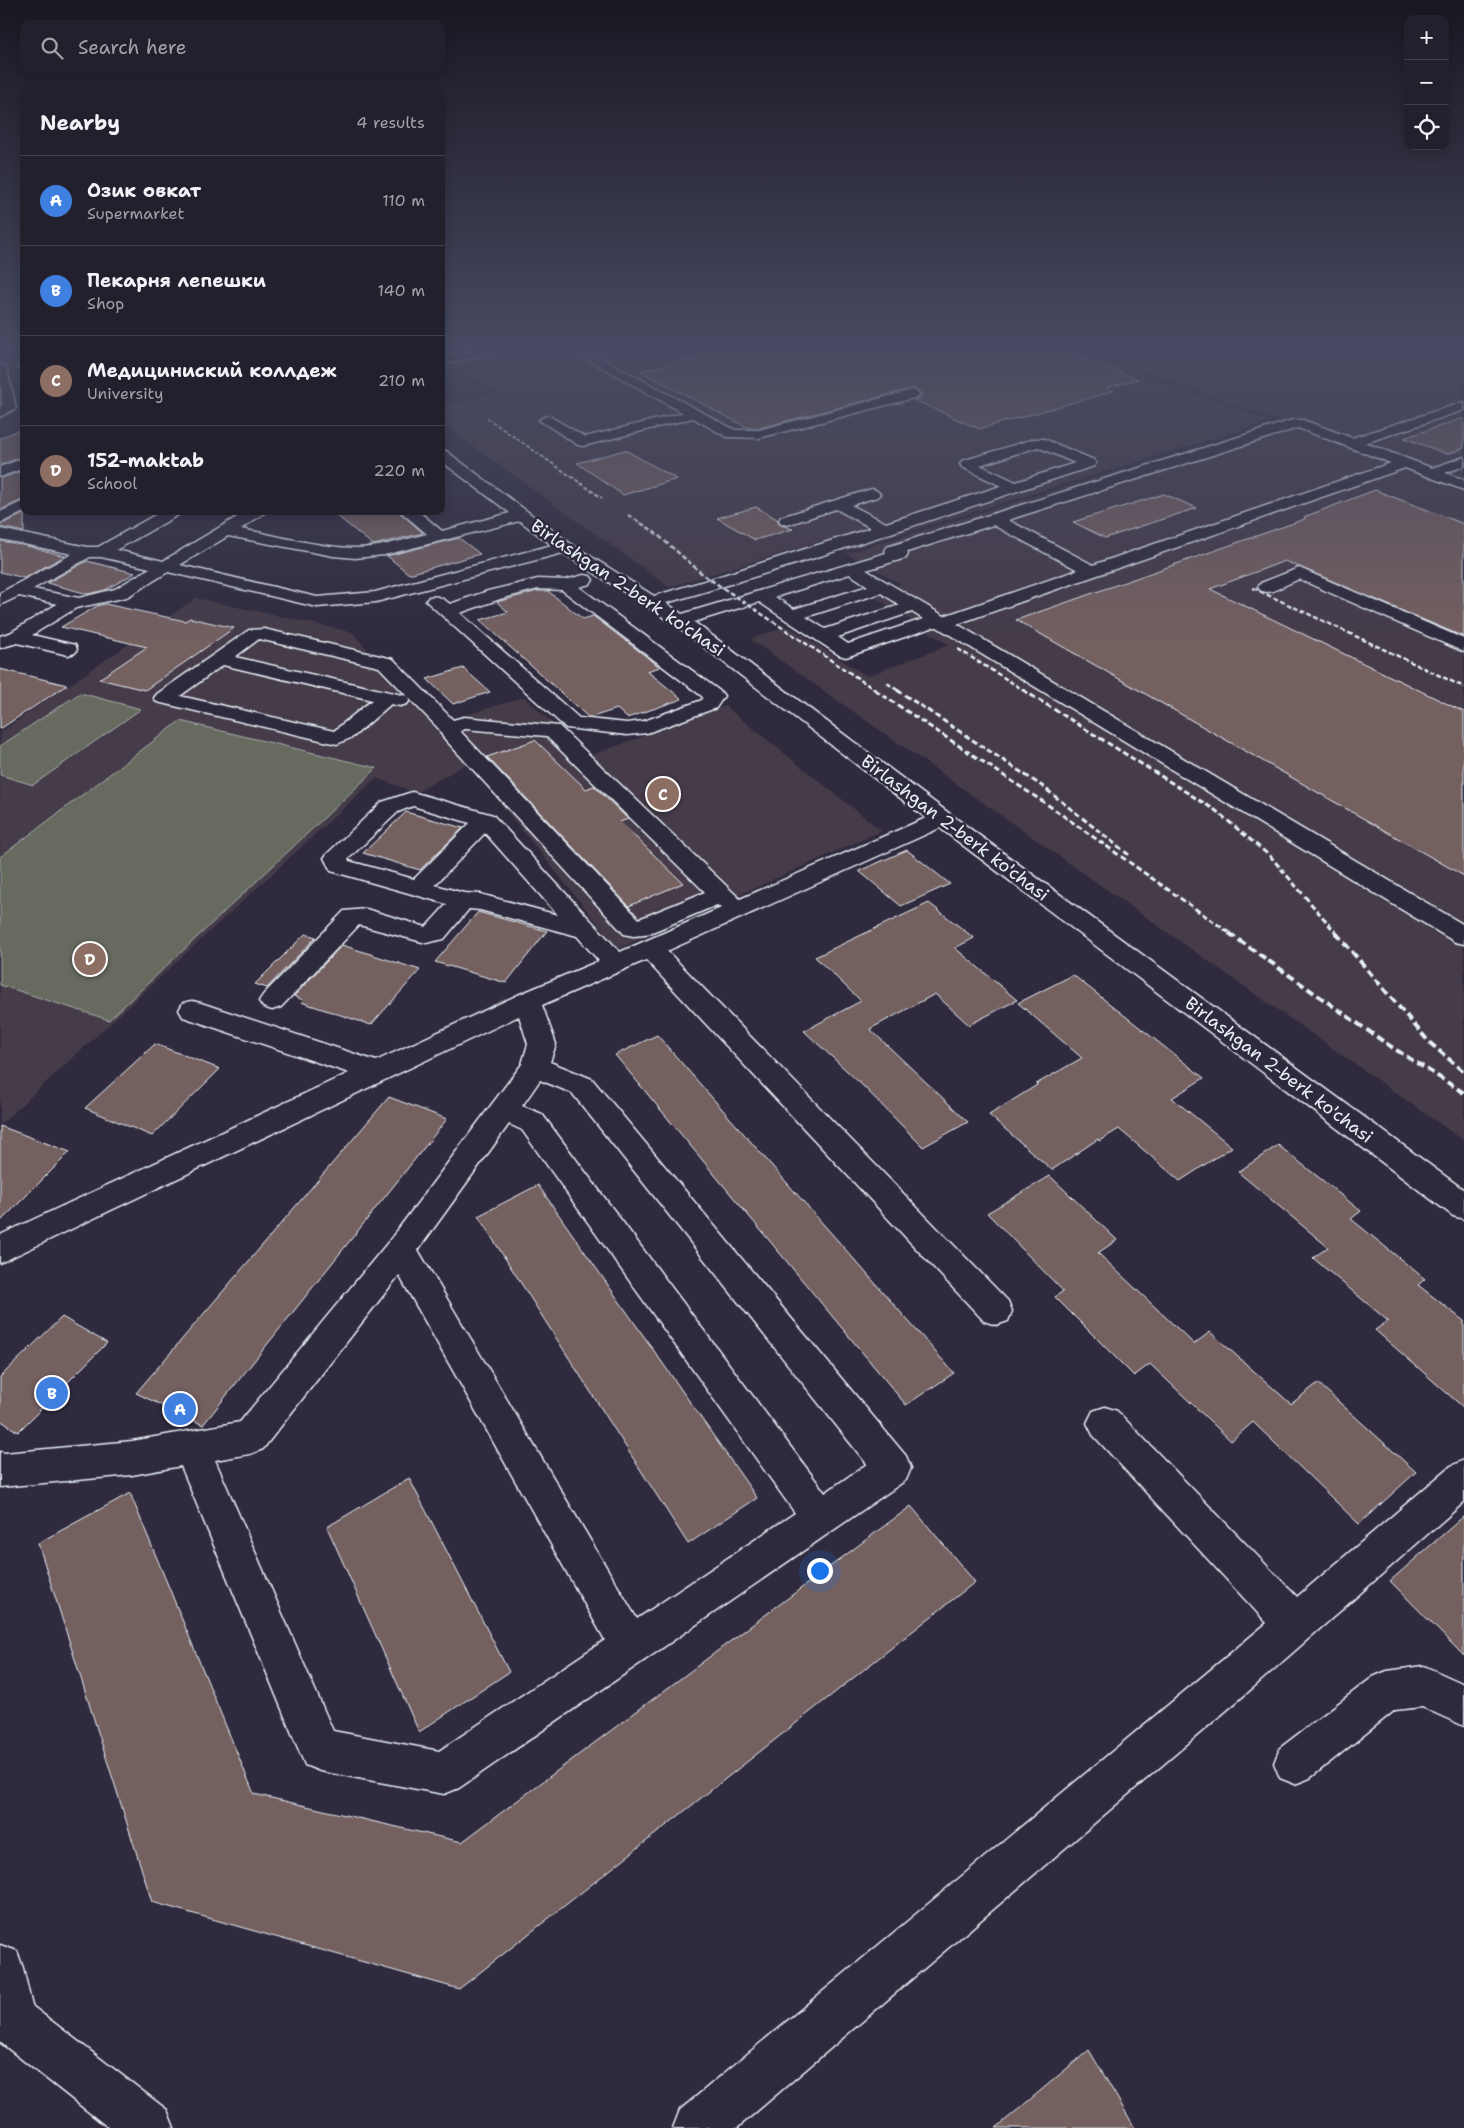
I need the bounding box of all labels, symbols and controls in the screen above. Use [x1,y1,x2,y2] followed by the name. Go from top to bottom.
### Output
[1404,15,1449,150] map controls
[1404,15,1449,60] button: +
[20,20,445,75] search box
[38,34,66,62] icon: search
[78,35,187,60] text: Search here
[1404,60,1449,105] button: −
[1404,105,1449,150] button: locate
[40,109,120,137] text: Nearby
[356,112,425,133] text: 4 results
[87,178,201,203] text: Озик овкат
[50,190,62,211] text: A
[382,190,425,211] text: 110 m
[87,203,184,224] text: Supermarket
[87,268,266,293] text: Пекарня лепешки
[51,280,61,301] text: B
[378,280,425,301] text: 140 m
[87,293,124,314] text: Shop
[87,358,337,383] text: Медициниский коллдеж
[51,370,61,391] text: C
[378,370,425,391] text: 210 m
[87,383,163,404] text: University
[87,448,204,473] text: 152-maktab
[50,460,62,481] text: D
[373,460,425,481] text: 220 m
[87,473,137,494] text: School
[526,514,730,662] street label: Birlashgan 2-berk ko'chasi
[856,749,1054,907] street label: Birlashgan 2-berk ko'chasi
[647,775,679,813] pin: C
[74,940,106,978] pin: D
[1180,991,1378,1149] street label: Birlashgan 2-berk ko'chasi
[36,1374,68,1412] pin: B
[164,1390,196,1428] pin: A
[807,1558,833,1584] your location

